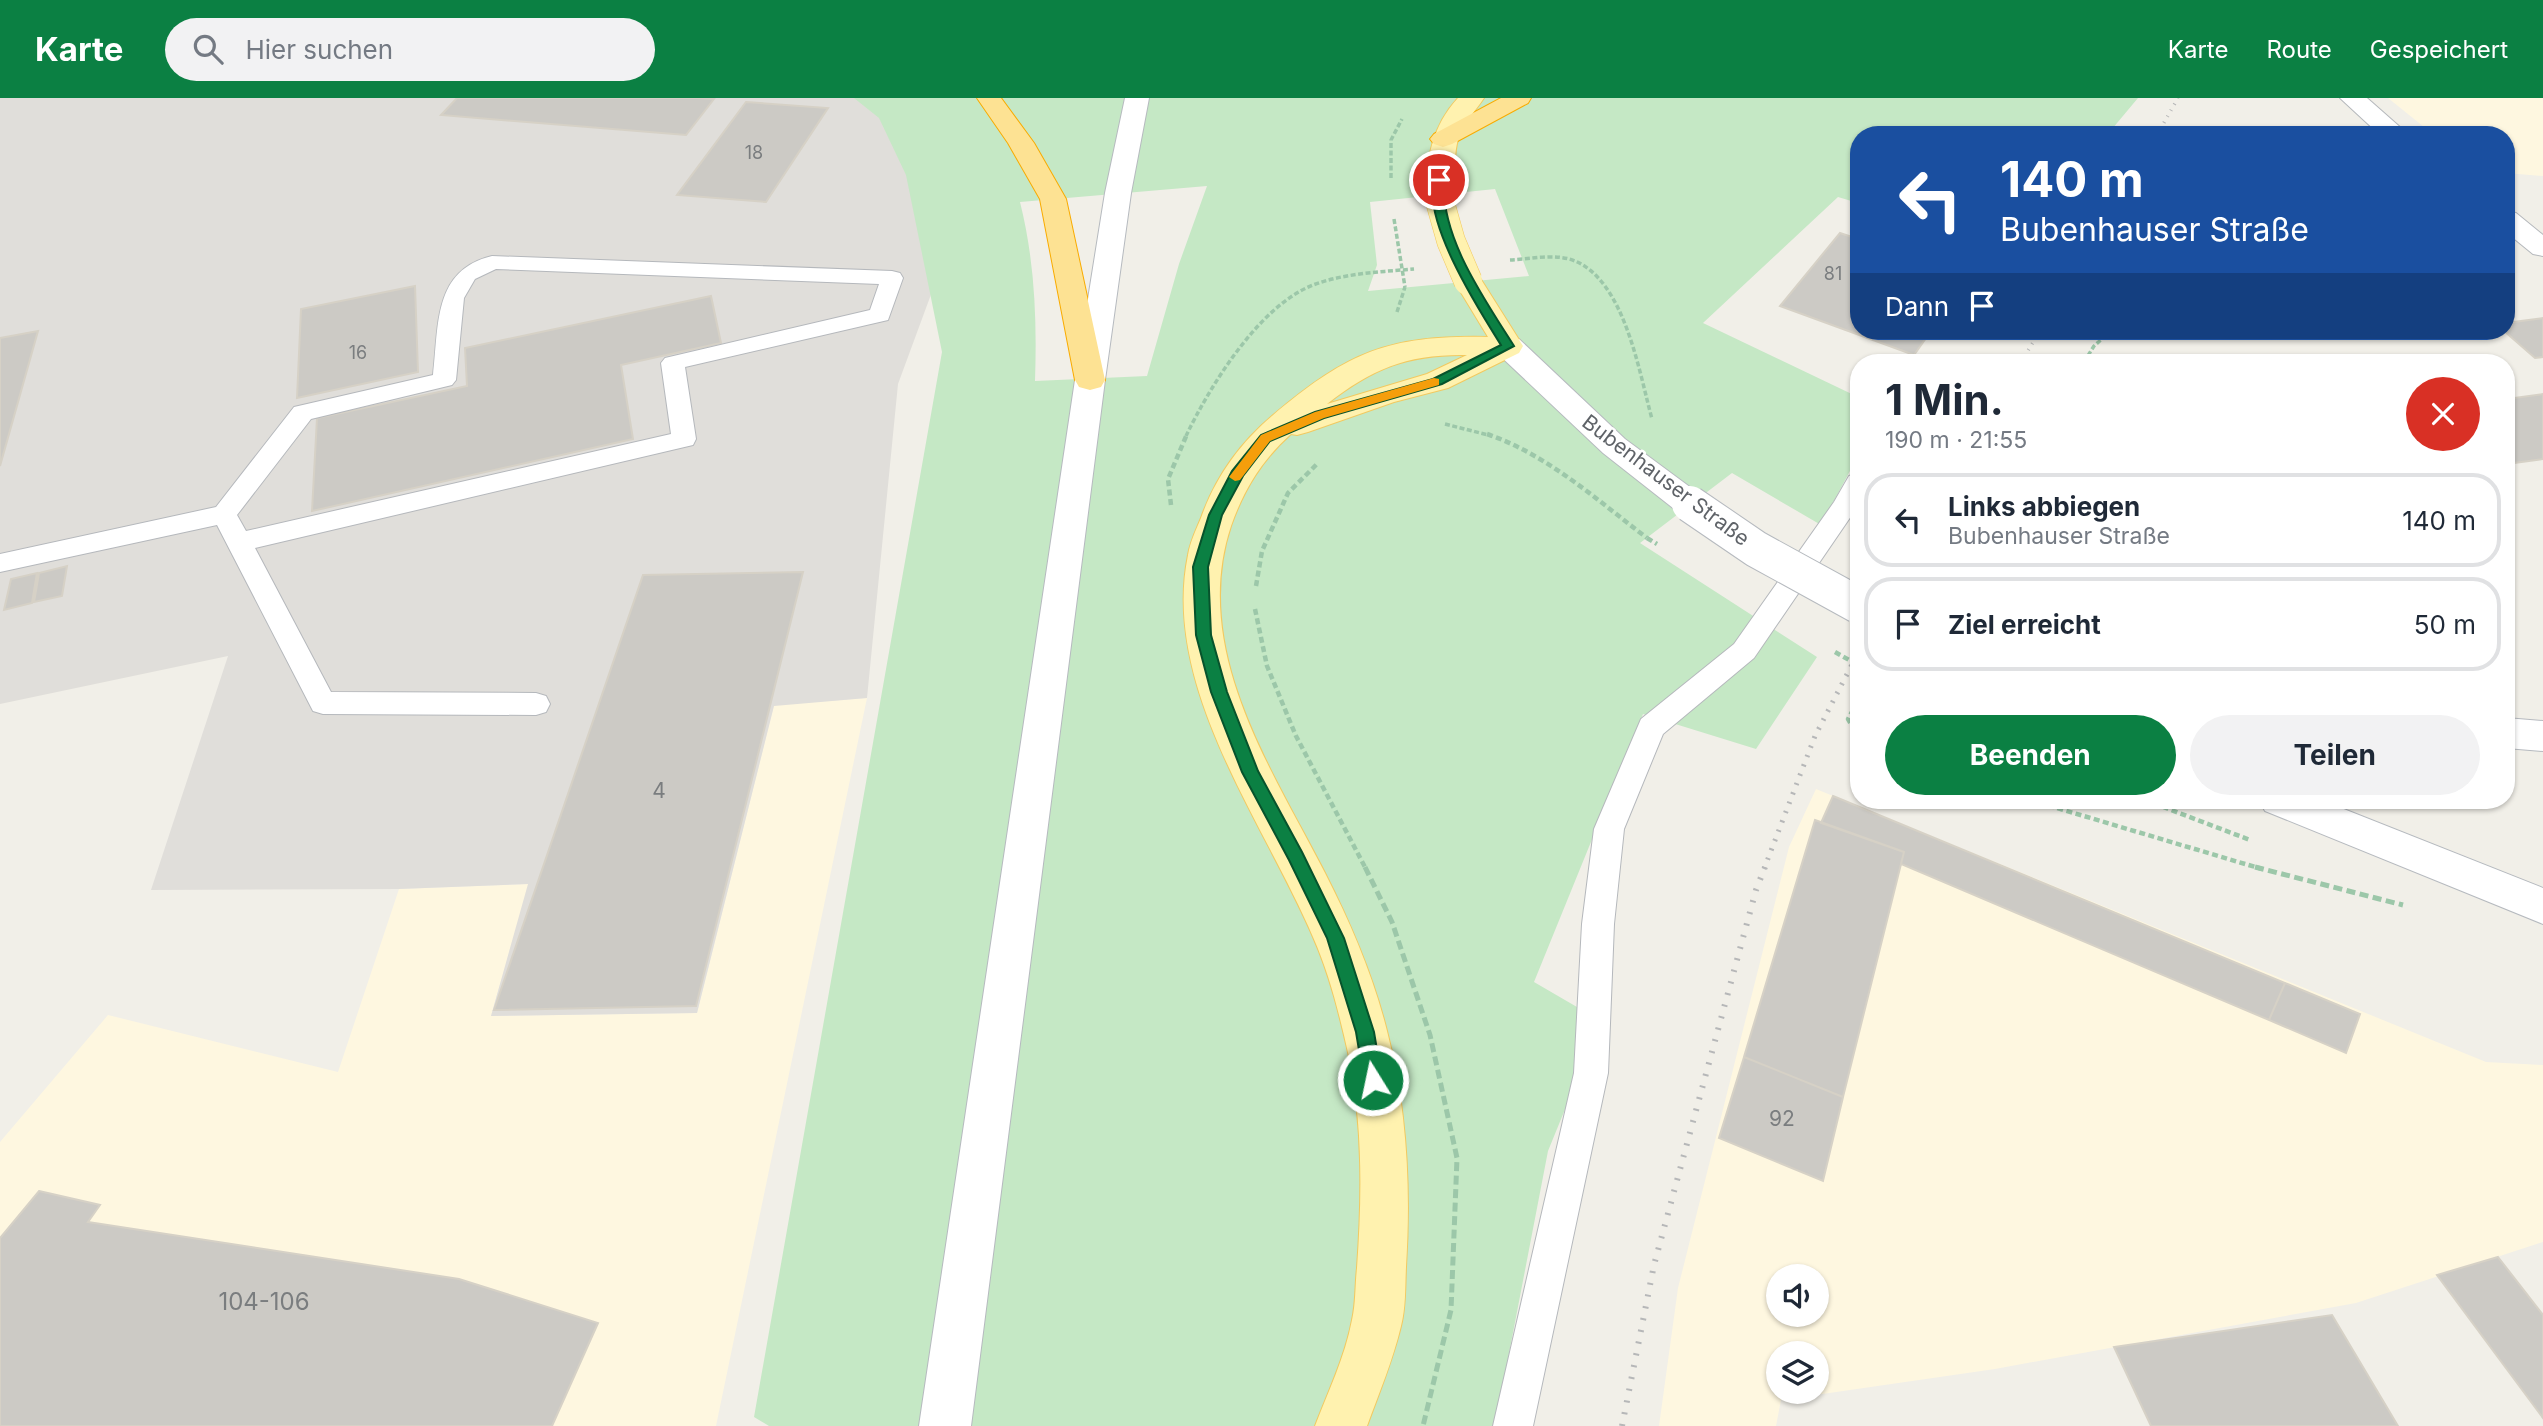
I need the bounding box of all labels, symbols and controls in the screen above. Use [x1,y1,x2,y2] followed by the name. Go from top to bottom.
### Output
[165,18,655,81] search box
[35,29,123,69] text: Karte
[189,30,227,68] icon: search
[245,34,393,65] text: Hier suchen
[2168,35,2228,64] text: Karte
[2266,35,2332,64] text: Route
[2370,35,2508,64] text: Gespeichert
[745,142,763,163] house number: 18
[1409,150,1469,210] pin
[2000,150,2144,209] text: 140 m
[1885,154,1976,245] icon: left
[1420,161,1458,199] icon: arrive
[2000,210,2309,249] text: Bubenhauser Straße
[1824,263,1842,284] house number: 81
[1963,287,2001,325] icon: arrive
[1885,291,1949,322] text: Dann
[349,342,367,363] house number: 16
[1885,374,2004,425] text: 1 Min.
[2406,377,2480,451] button: close
[1578,409,1754,551] street label: Bubenhauser Straße
[1885,426,2027,454] text: 190 m · 21:55
[1948,491,2140,522] text: Links abbiegen
[1889,501,1927,539] icon: left
[2402,505,2476,536] text: 140 m
[1948,522,2170,550] text: Bubenhauser Straße
[1889,605,1927,643] icon: arrive
[1948,609,2101,640] text: Ziel erreicht
[2414,609,2476,640] text: 50 m
[1885,715,2176,795] button: Beenden
[2190,715,2480,795] button: Teilen
[652,778,666,803] house number: 4
[1336,1043,1410,1117] position arrow
[1769,1106,1795,1131] house number: 92
[1766,1264,1829,1404] map controls
[1766,1264,1829,1327] button: sound
[218,1287,310,1316] house number: 104-106
[1766,1341,1829,1404] button: layers

